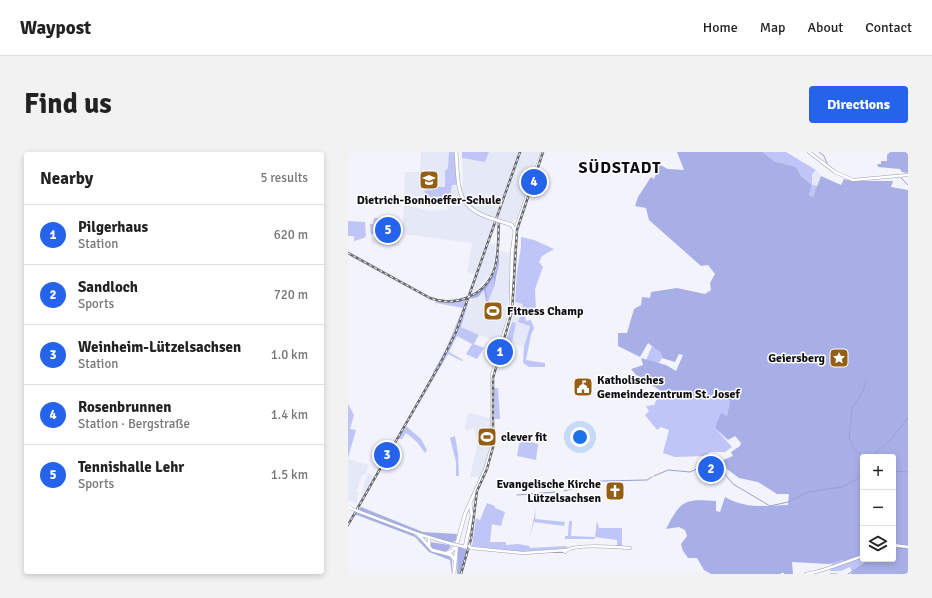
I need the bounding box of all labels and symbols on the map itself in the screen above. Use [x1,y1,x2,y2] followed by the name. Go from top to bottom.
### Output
[579,158,661,178] district label: SÜDSTADT
[521,167,547,197] pin: 4
[418,169,440,191] school or university icon: Dietrich-Bonhoeffer-Schule
[357,193,501,208] place label: Dietrich-Bonhoeffer-Schule
[375,215,401,245] pin: 5
[482,300,504,322] sports icon: Fitness Champ
[507,304,584,319] place label: Fitness Champ
[487,337,513,367] pin: 1
[828,347,850,369] place icon: Geiersberg
[768,351,826,366] place label: Geiersberg
[597,373,740,402] place label: Katholisches Gemeindezentrum St. Josef
[572,376,594,398] public building icon: Katholisches Gemeindezentrum St. Josef
[476,426,498,448] sports icon: clever fit
[570,427,590,447] your location
[501,430,547,445] place label: clever fit
[374,440,400,470] pin: 3
[698,454,724,484] pin: 2
[496,477,601,506] place label: Evangelische Kirche Lützelsachsen
[604,480,626,502] church icon: Evangelische Kirche Lützelsachsen

